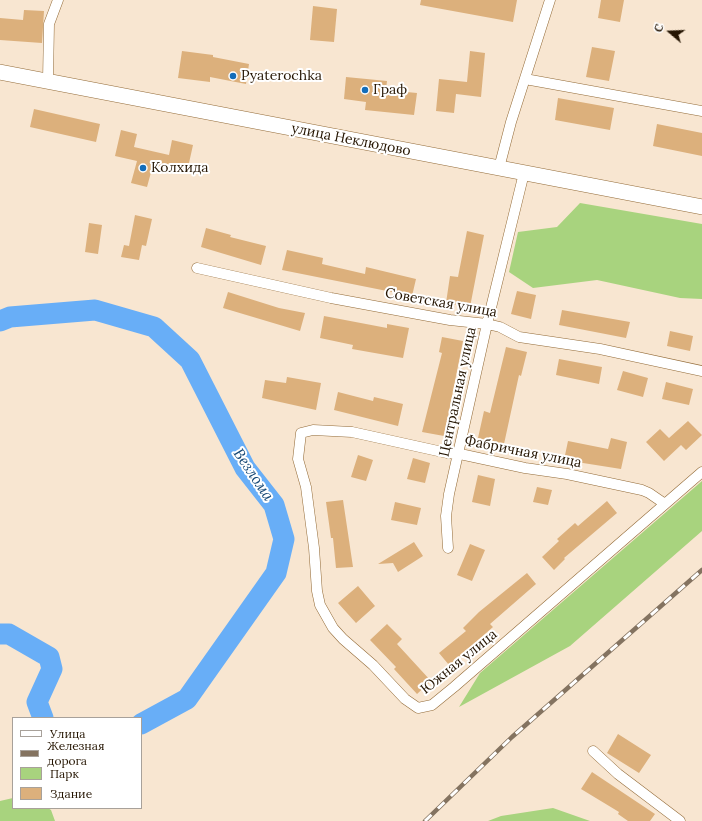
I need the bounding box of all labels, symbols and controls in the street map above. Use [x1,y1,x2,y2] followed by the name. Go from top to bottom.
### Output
[650,12,690,52] north arrow
[651,22,667,34] text: С
[241,68,322,84] place label: Pyaterochka
[228,71,238,81] marker: Pyaterochka
[373,82,407,98] place label: Граф
[360,85,370,95] marker: Граф
[290,120,412,160] street label: улица Неклюдово
[151,160,209,176] place label: Колхида
[138,163,148,173] marker: Колхида
[384,285,498,321] street label: Советская улица
[436,326,480,458] street label: Центральная улица
[463,432,583,472] street label: Фабричная улица
[229,446,277,504] water label: Везлома
[417,626,501,698] street label: Южная улица
[12,717,142,809] legend
[50,726,86,741] text: Улица
[47,738,105,768] text: Железная дорога
[50,766,79,781] text: Парк
[50,786,92,801] text: Здание

